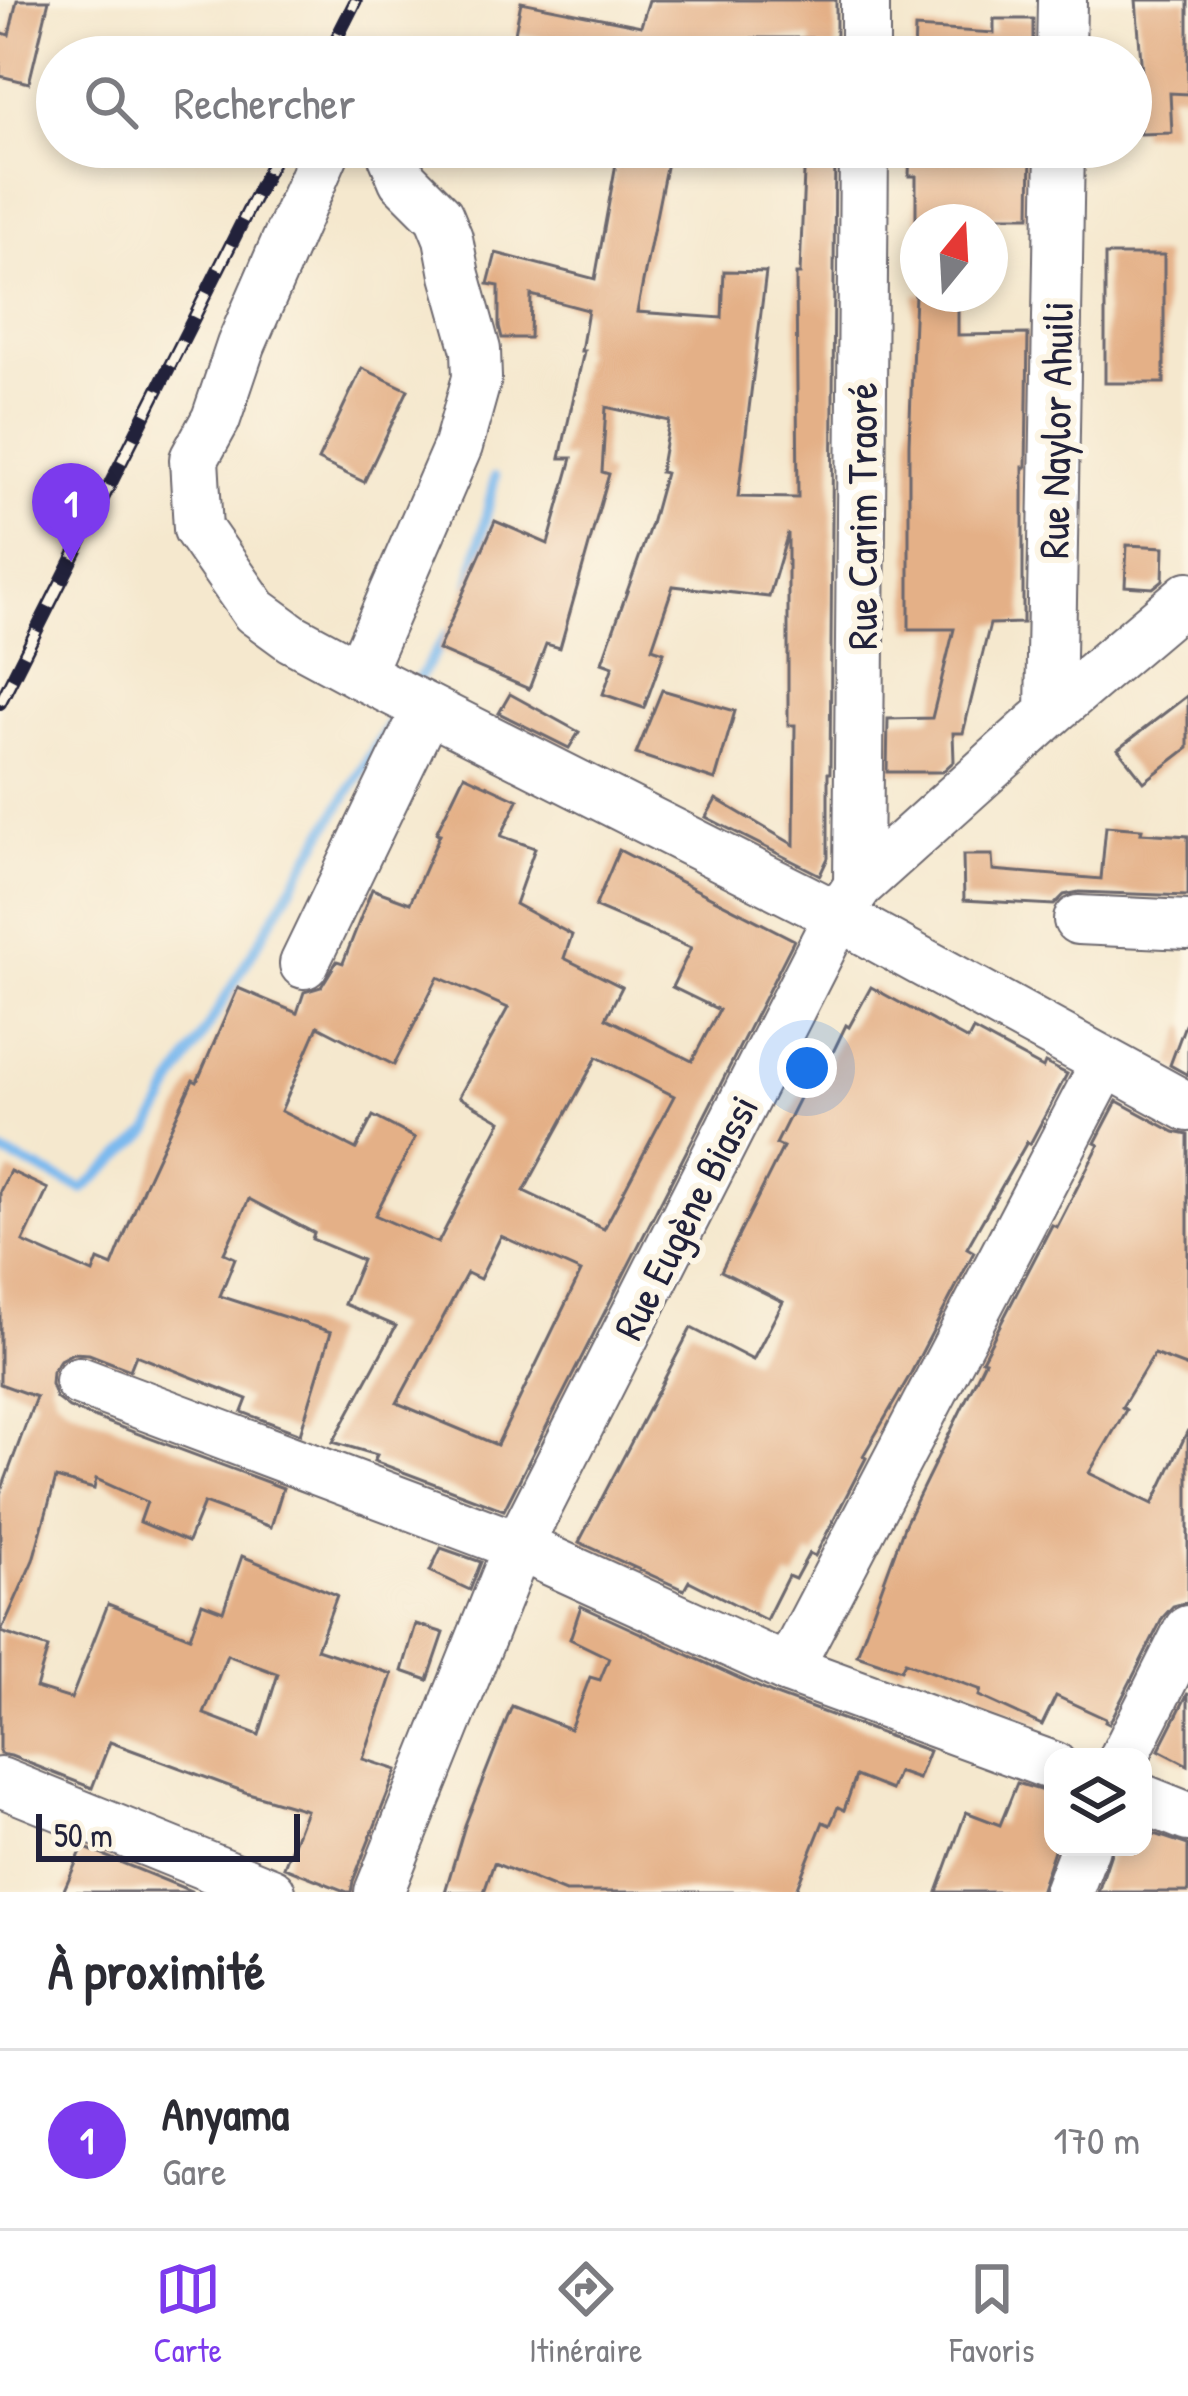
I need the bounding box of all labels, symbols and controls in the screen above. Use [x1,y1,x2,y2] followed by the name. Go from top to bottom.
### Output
[36,36,1152,168] search box
[78,69,144,135] icon: search
[174,72,356,133] text: Rechercher
[900,204,1008,312] north arrow
[1024,301,1086,559] street label: Rue Naylor Ahuili
[833,382,890,650] street label: Rue Carim Traoré
[32,463,110,562] pin: 1
[777,1038,837,1098] your location
[599,1085,771,1349] street label: Rue Eugène Biassi
[1044,1748,1152,1856] map controls
[1044,1748,1152,1856] button: layers
[36,1808,300,1861] scale bar
[54,1813,113,1857] text: 50 m
[48,1936,265,2005] text: À proximité
[162,2083,289,2144] text: Anyama
[80,2113,94,2166] text: 1
[1054,2113,1140,2166] text: 170 m
[162,2144,227,2197] text: Gare
[154,2256,222,2372] tab: Carte
[529,2256,642,2372] tab: Itinéraire
[950,2256,1034,2372] tab: Favoris

